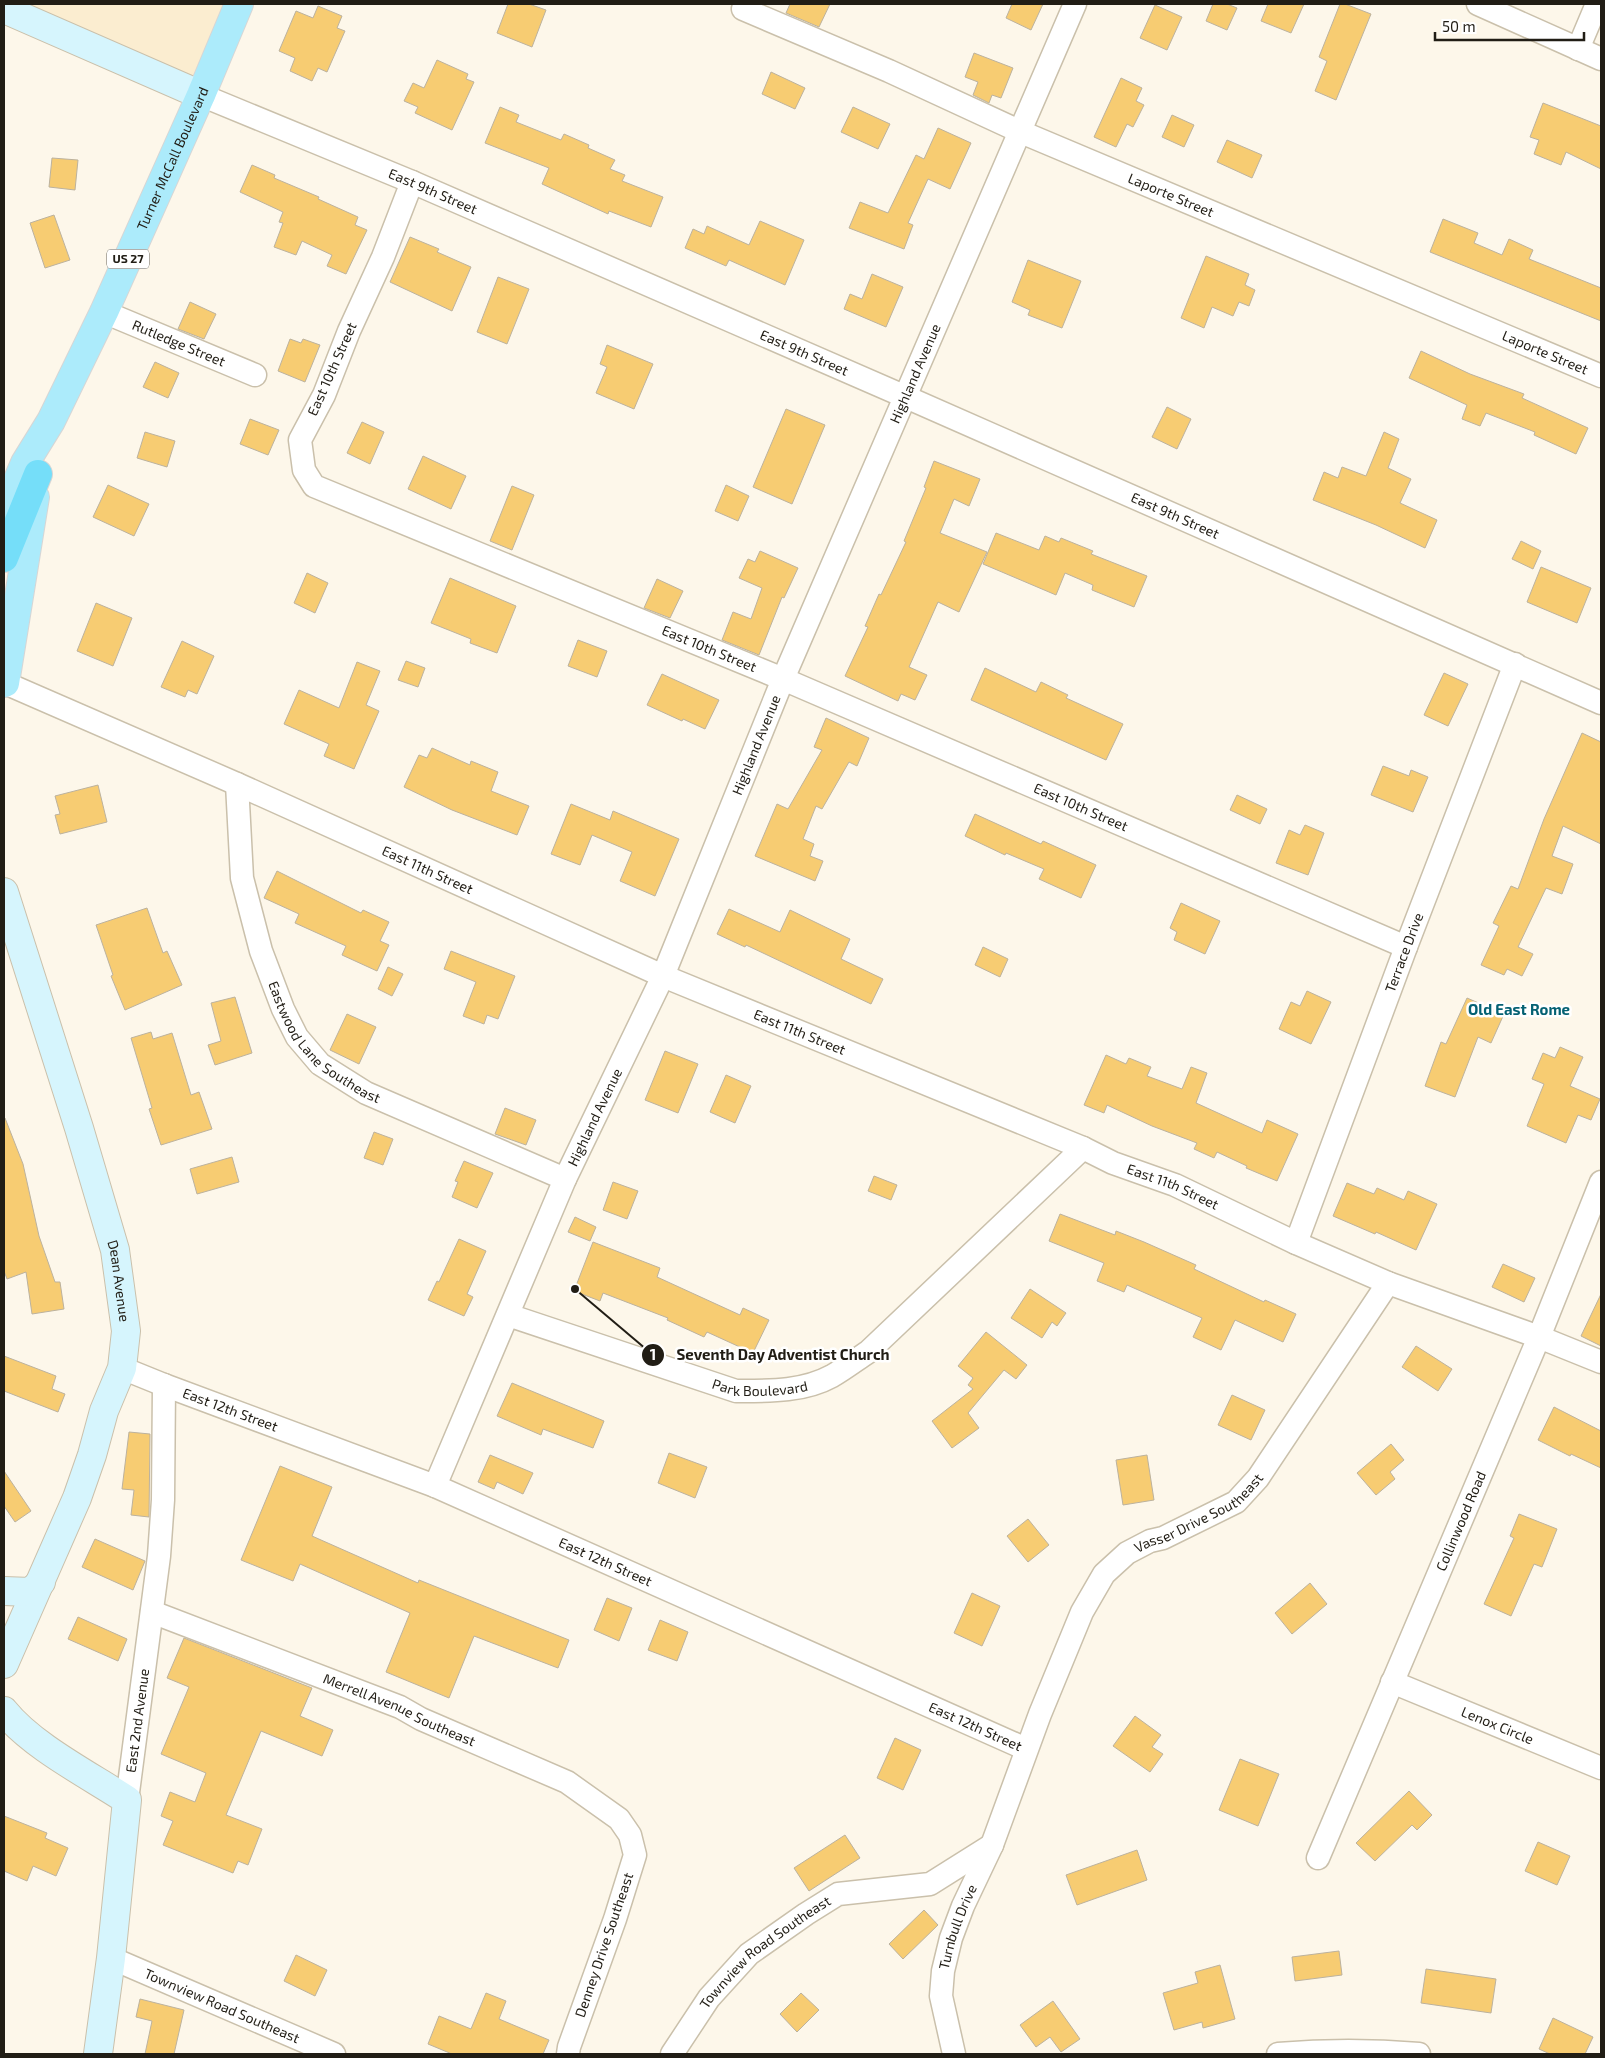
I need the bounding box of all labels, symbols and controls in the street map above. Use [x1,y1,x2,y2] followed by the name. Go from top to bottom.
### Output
[1435,10,1584,42] scale bar
[1442,17,1476,35] text: 50 m
[133,84,212,233] street label: Turner McCall Boulevard
[386,164,480,217] street label: East 9th Street
[1126,169,1217,220] street label: Laporte Street
[107,250,149,268] road number: US 27
[130,316,228,370] street label: Rutledge Street
[303,319,360,418] street label: East 10th Street
[886,321,944,426] street label: Highland Avenue
[758,326,851,379] street label: East 9th Street
[1500,326,1591,378] street label: Laporte Street
[1129,488,1222,542] street label: East 9th Street
[660,621,759,675] street label: East 10th Street
[728,692,784,797] street label: Highland Avenue
[1031,779,1131,834] street label: East 10th Street
[380,842,476,897] street label: East 11th Street
[1381,910,1426,994] street label: Terrace Drive
[265,979,383,1106] street label: Eastwood Lane Southeast
[1468,1000,1570,1018] district label: Old East Rome
[751,1005,848,1058] street label: East 11th Street
[564,1065,625,1169] street label: Highland Avenue
[1125,1160,1222,1213] street label: East 11th Street
[104,1238,134,1323] street label: Dean Avenue
[641,1340,899,1370] callout: Seventh Day Adventist Church
[650,1345,656,1363] text: 1
[676,1345,890,1364] text: Seventh Day Adventist Church
[710,1375,809,1399] street label: Park Boulevard
[181,1384,280,1435] street label: East 12th Street
[1432,1468,1489,1573] street label: Collinwood Road
[1131,1470,1267,1556] street label: Vasser Drive Southeast
[556,1533,655,1589] street label: East 12th Street
[122,1667,152,1774] street label: East 2nd Avenue
[321,1669,478,1749] street label: Merrell Avenue Southeast
[926,1698,1025,1754] street label: East 12th Street
[1459,1702,1536,1747] street label: Lenox Circle
[571,1870,636,2019] street label: Denney Drive Southeast
[935,1881,980,1971] street label: Turnbull Drive
[696,1892,834,2011] street label: Townview Road Southeast
[142,1964,303,2046] street label: Townview Road Southeast

